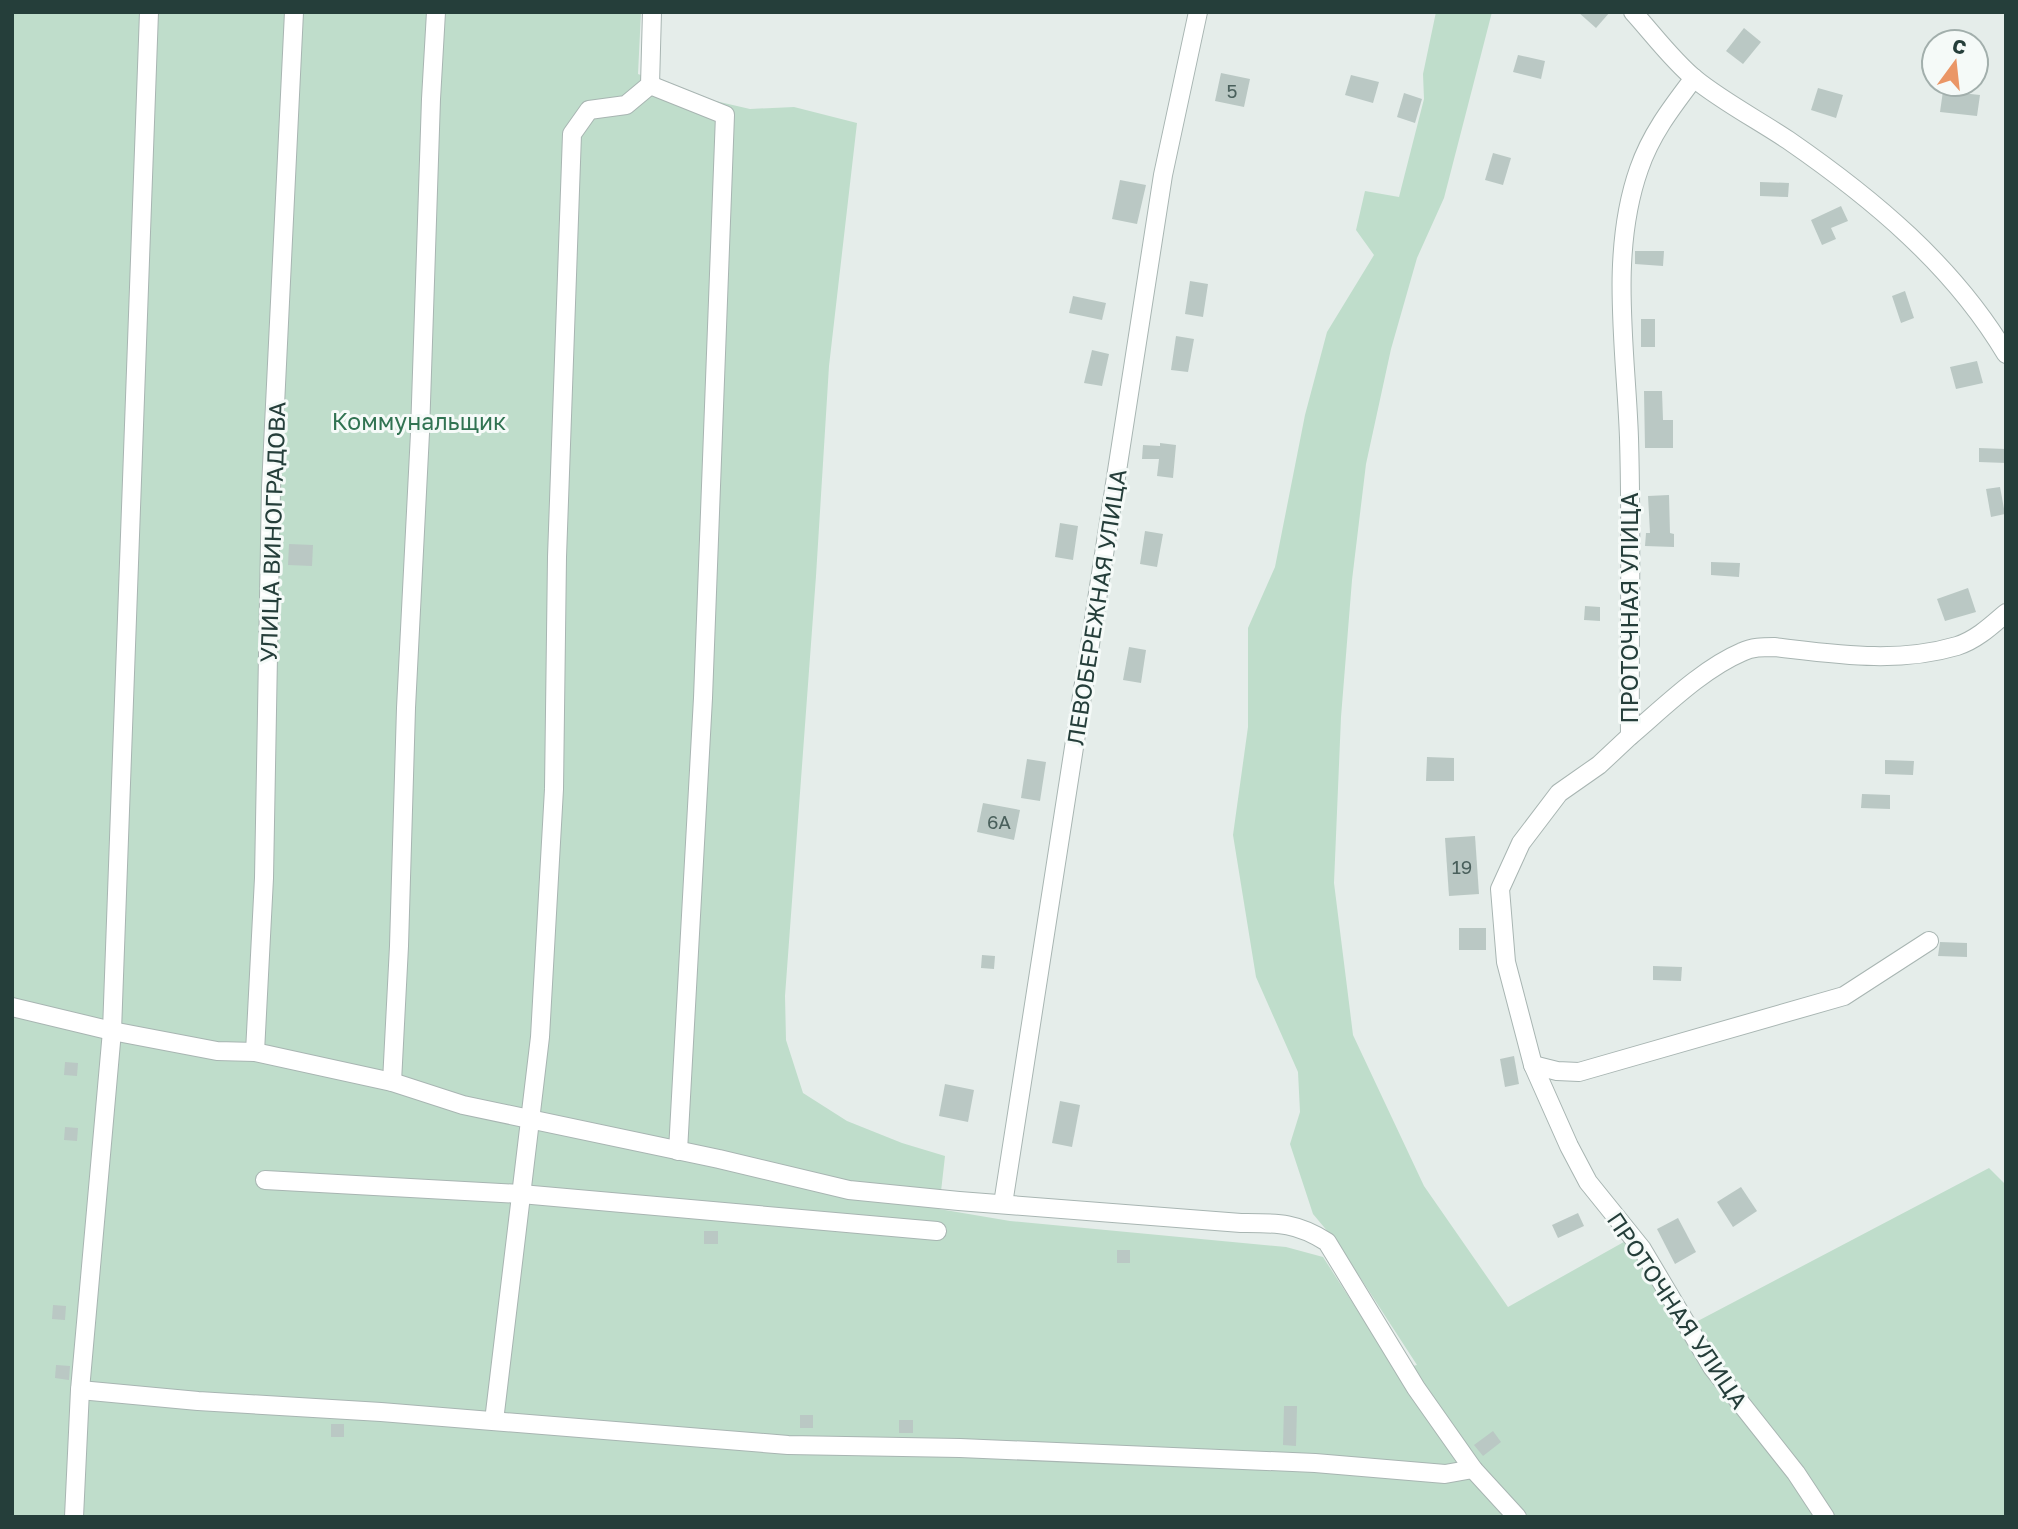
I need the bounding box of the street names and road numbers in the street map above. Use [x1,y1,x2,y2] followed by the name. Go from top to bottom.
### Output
[253,401,291,663] street label: УЛИЦА ВИНОГРАДОВА
[1060,467,1132,747] street label: ЛЕВОБЕРЕЖНАЯ УЛИЦА
[1615,492,1643,724] street label: ПРОТОЧНАЯ УЛИЦА
[1602,1206,1754,1414] street label: ПРОТОЧНАЯ УЛИЦА

